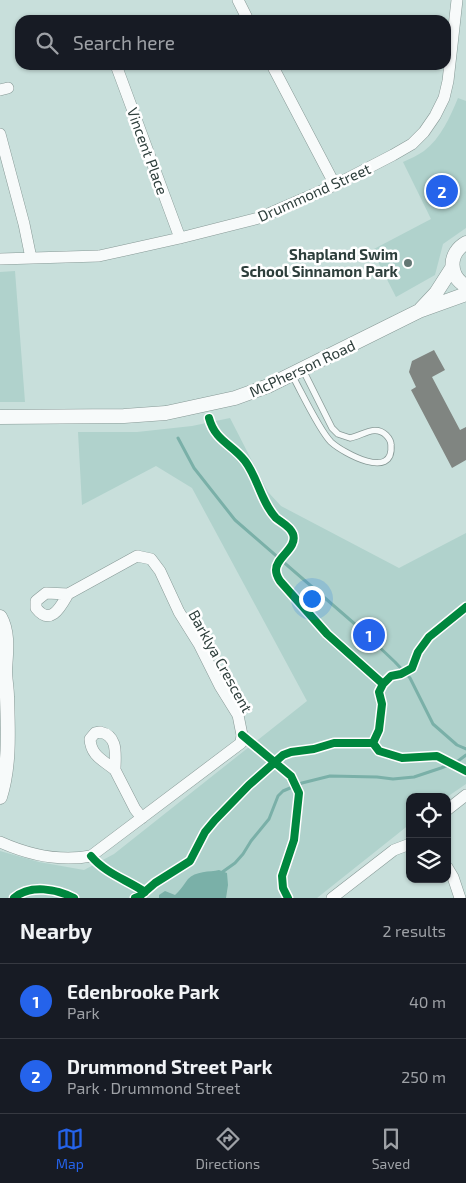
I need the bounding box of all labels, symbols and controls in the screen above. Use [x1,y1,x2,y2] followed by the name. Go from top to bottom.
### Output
[15,15,451,70] search box
[33,29,61,57] icon: search
[73,31,175,54] text: Search here
[124,105,172,197] street label: Vincent Place
[255,159,373,225] street label: Drummond Street
[426,172,458,210] pin: 2
[241,245,399,280] place label: Shapland Swim School Sinnamon Park
[402,257,414,269] marker: Shapland Swim School Sinnamon Park
[246,336,358,400] street label: McPherson Road
[299,586,325,612] your location
[185,607,257,716] street label: Barklya Crescent
[353,616,385,654] pin: 1
[406,793,451,883] map controls
[406,793,451,838] button: locate
[406,838,451,883] button: layers
[20,918,92,943] text: Nearby
[383,921,446,940] text: 2 results
[67,980,219,1003] text: Edenbrooke Park
[33,992,39,1011] text: 1
[409,992,446,1011] text: 40 m
[67,1003,100,1022] text: Park
[67,1055,272,1078] text: Drummond Street Park
[31,1067,41,1086] text: 2
[401,1067,446,1086] text: 250 m
[67,1078,240,1097] text: Park · Drummond Street
[56,1125,84,1172] tab: Map
[196,1125,260,1172] tab: Directions
[372,1125,410,1172] tab: Saved

